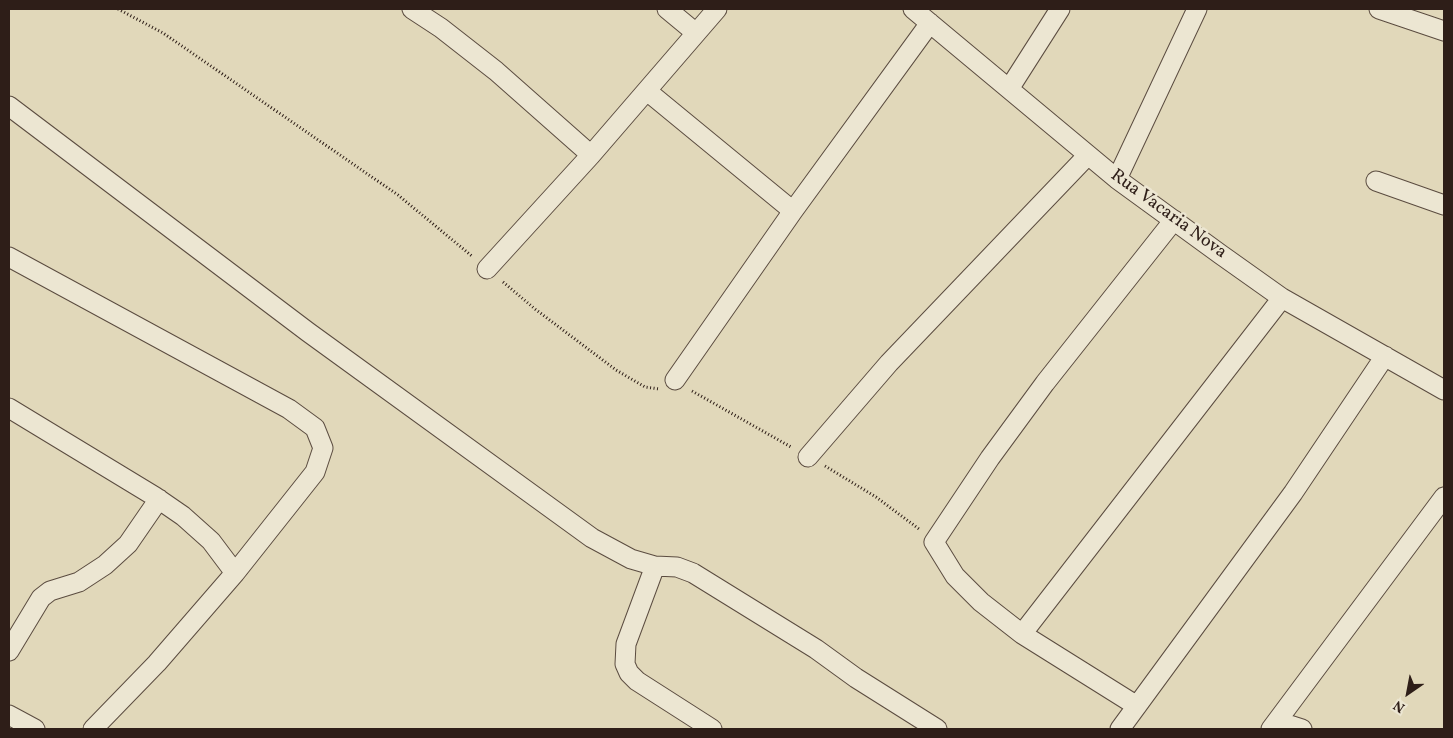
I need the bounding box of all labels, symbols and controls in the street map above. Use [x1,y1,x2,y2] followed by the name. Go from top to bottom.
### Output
[1106,166,1230,264] street label: Rua Vacaria Nova
[1383,668,1433,718] north arrow
[1390,695,1409,717] text: N

